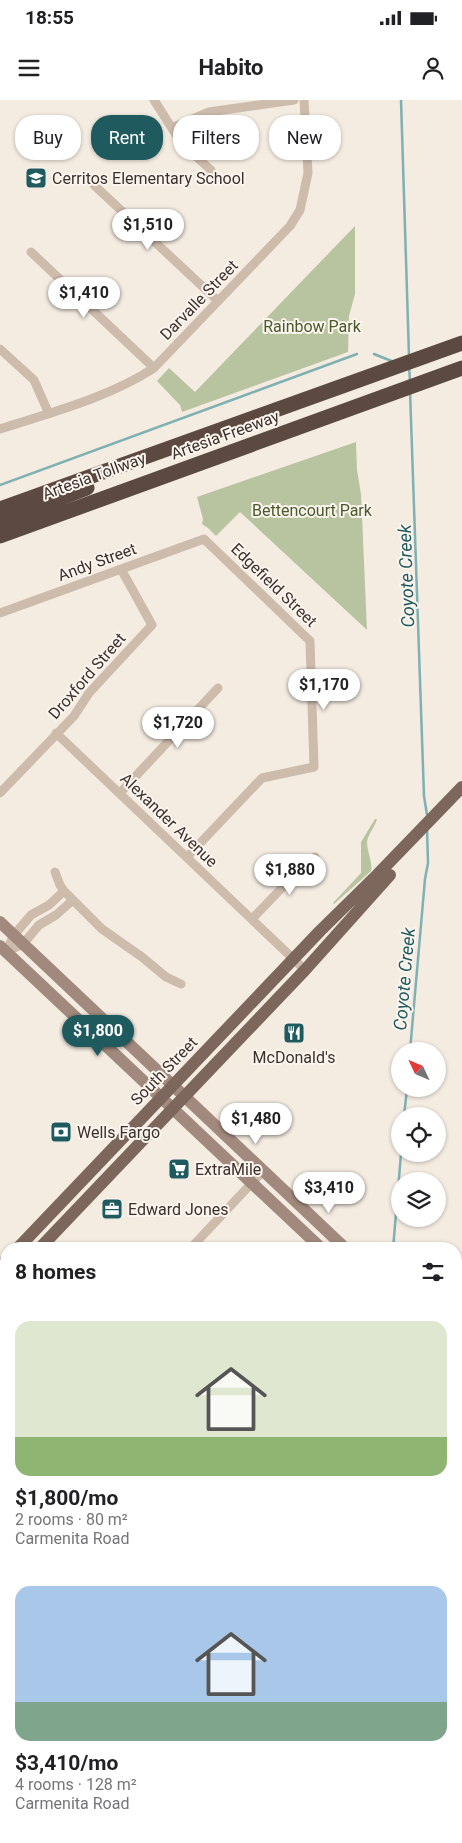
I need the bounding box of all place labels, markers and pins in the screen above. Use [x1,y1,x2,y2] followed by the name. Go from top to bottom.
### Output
[24,166,48,190] school or university icon: Cerritos Elementary School
[52,169,245,188] place label: Cerritos Elementary School
[107,208,189,251] pin: $1,510
[43,276,125,319] pin: $1,410
[283,668,365,711] pin: $1,170
[137,706,219,749] pin: $1,720
[249,854,331,896] pin: $1,880
[57,1014,139,1057] pin: $1,800
[282,1021,306,1045] restaurant icon: McDonald's
[253,1048,335,1067] place label: McDonald's
[215,1102,297,1145] pin: $1,480
[49,1120,73,1144] bank icon: Wells Fargo
[77,1123,160,1142] place label: Wells Fargo
[167,1157,191,1181] supermarket icon: ExtraMile
[195,1160,261,1179] place label: ExtraMile
[288,1172,370,1214] pin: $3,410
[100,1197,124,1221] office icon: Edward Jones
[128,1200,229,1219] place label: Edward Jones

